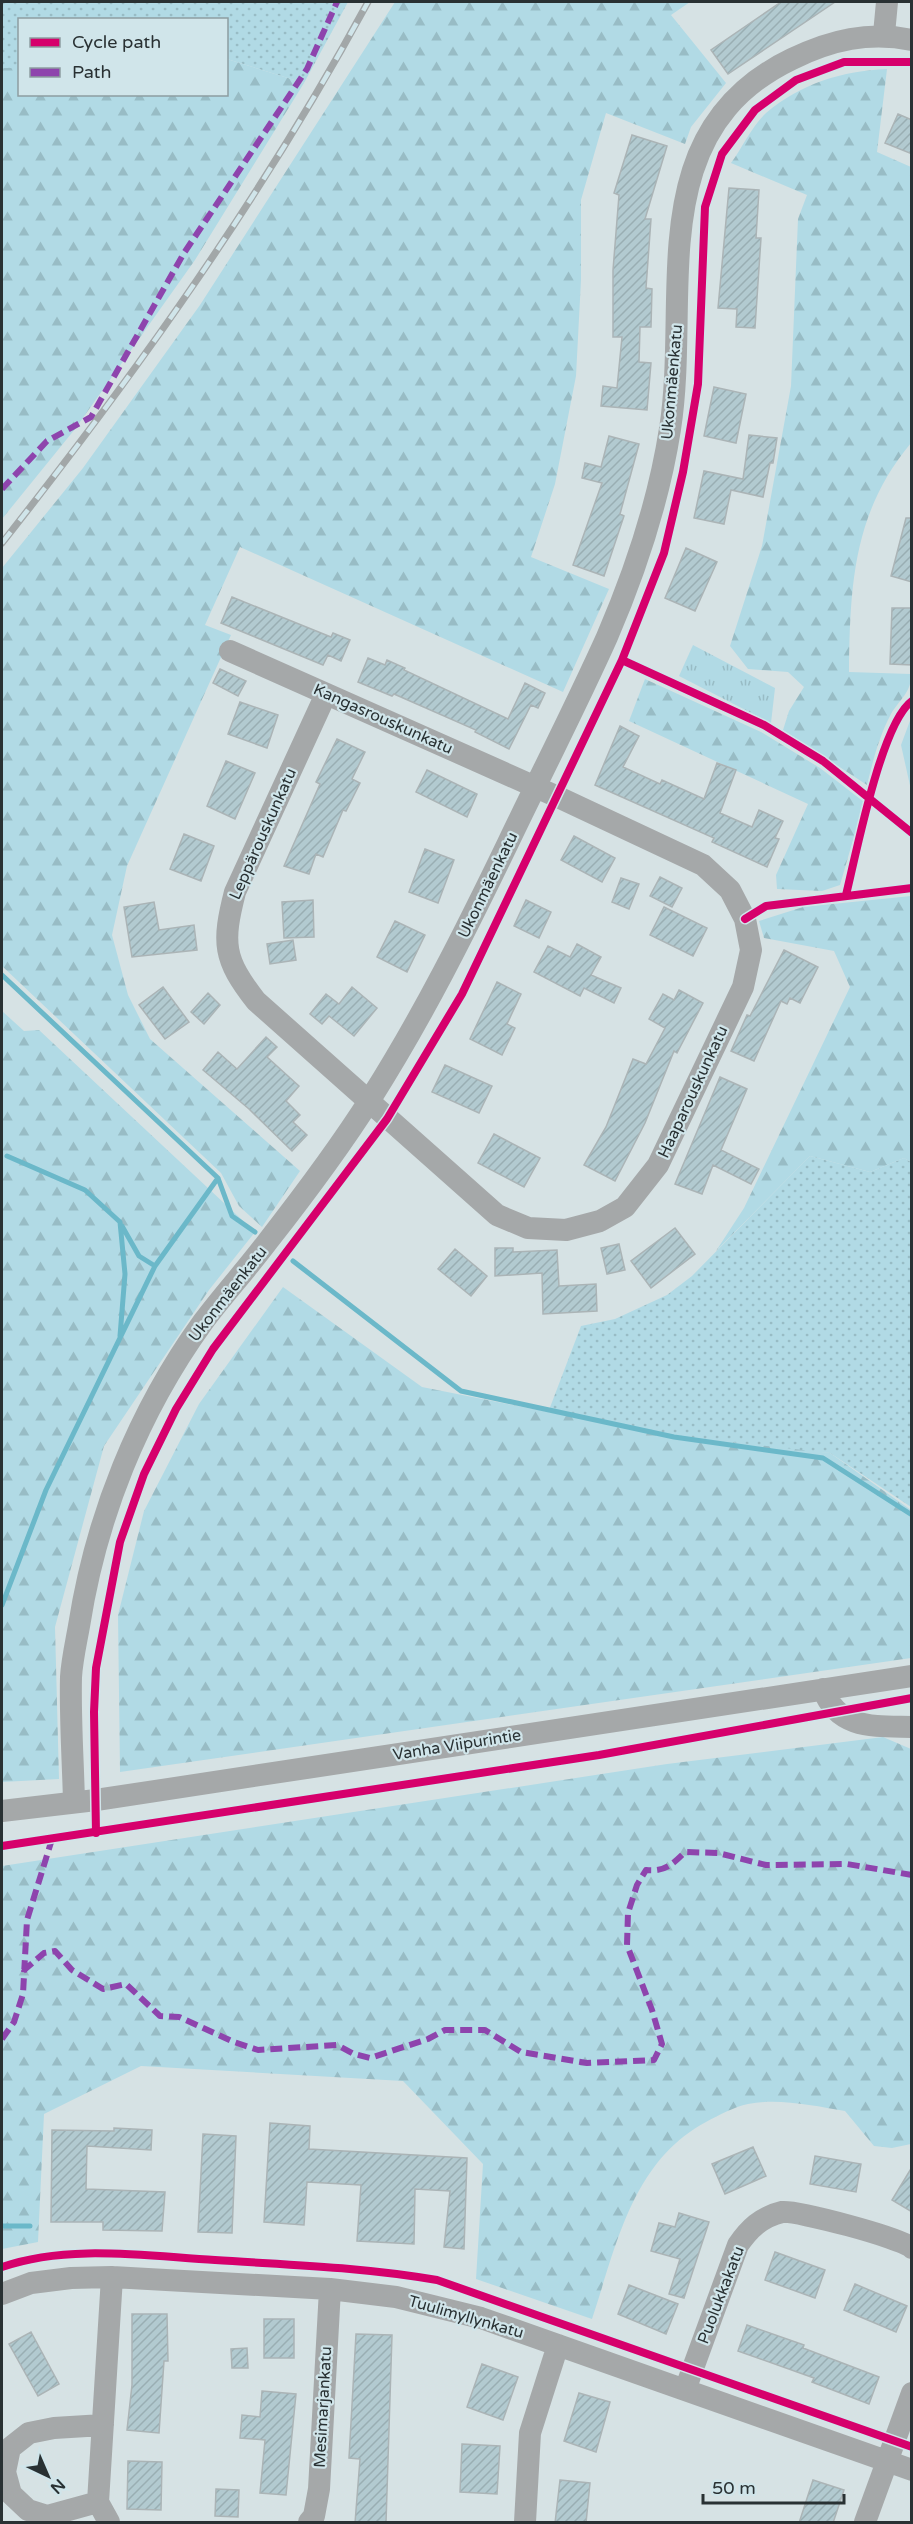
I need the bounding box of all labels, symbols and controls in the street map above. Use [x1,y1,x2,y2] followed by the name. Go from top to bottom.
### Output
[18,18,228,96] legend
[72,31,161,53] text: Cycle path
[72,61,111,83] text: Path
[657,324,687,440] street label: Ukonmäenkatu
[310,679,456,759] street label: Kangasrouskunkatu
[225,765,301,903] street label: Leppärouskunkatu
[454,829,522,941] street label: Ukonmäenkatu
[654,1023,732,1161] street label: Haaparouskunkatu
[185,1242,271,1346] street label: Ukonmäenkatu
[392,1725,522,1765] street label: Vanha Viipurintie
[693,2243,749,2347] street label: Puolukkakatu
[406,2291,526,2343] street label: Tuulimyllynkatu
[310,2346,336,2468] street label: Mesimarjankatu
[18,2446,78,2506] north arrow
[703,2467,844,2505] scale bar
[46,2474,69,2498] text: N
[712,2477,756,2499] text: 50 m

